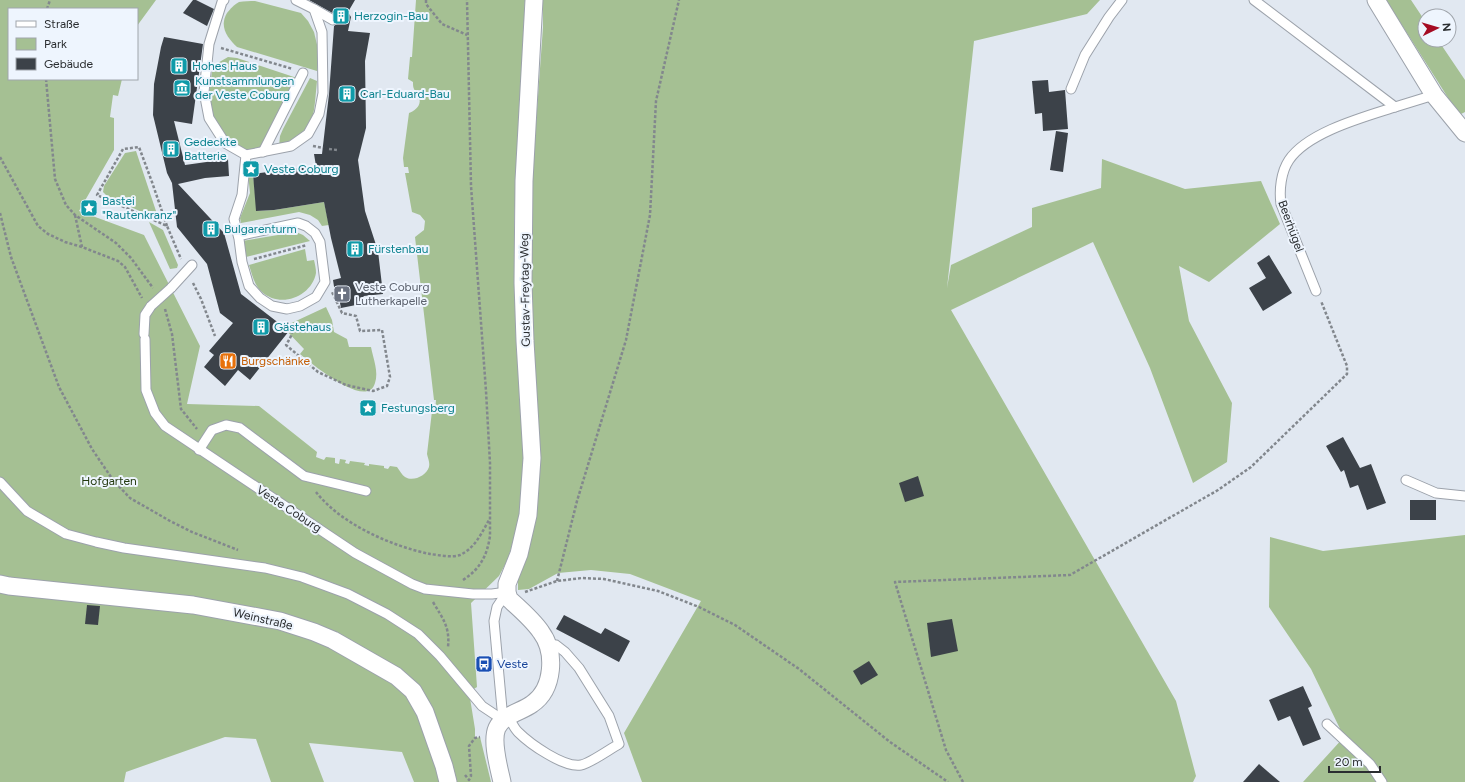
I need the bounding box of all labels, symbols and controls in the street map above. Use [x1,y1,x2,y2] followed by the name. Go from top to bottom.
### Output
[331,6,351,26] building icon: Herzogin-Bau
[8,8,138,80] legend
[1417,8,1457,48] north arrow
[354,9,428,23] place label: Herzogin-Bau
[44,17,80,31] text: Straße
[1440,22,1453,32] text: N
[44,37,67,51] text: Park
[169,56,189,76] building icon: Hohes Haus
[44,57,94,71] text: Gebäude
[192,59,258,73] place label: Hohes Haus
[195,74,295,102] place label: Kunstsammlungen der Veste Coburg
[172,78,192,98] museum icon: Kunstsammlungen der Veste Coburg
[337,84,357,104] building icon: Carl-Eduard-Bau
[360,87,450,101] place label: Carl-Eduard-Bau
[184,135,237,163] place label: Gedeckte Batterie
[161,139,181,159] building icon: Gedeckte Batterie
[241,159,261,179] place icon: Veste Coburg
[264,162,338,176] place label: Veste Coburg
[102,194,177,222] place label: Bastei "Rautenkranz"
[79,198,99,218] place icon: Bastei "Rautenkranz"
[1275,198,1307,254] street label: Beerhügel
[201,219,221,239] building icon: Bulgarenturm
[224,222,297,236] place label: Bulgarenturm
[517,233,533,347] street label: Gustav-Freytag-Weg
[345,239,365,259] building icon: Fürstenbau
[368,242,428,256] place label: Fürstenbau
[355,280,429,308] place label: Veste Coburg Lutherkapelle
[332,284,352,304] church icon: Veste Coburg Lutherkapelle
[251,317,271,337] building icon: Gästehaus
[274,320,331,334] place label: Gästehaus
[218,351,238,371] restaurant icon: Burgschänke
[241,354,310,368] place label: Burgschänke
[358,398,378,418] place icon: Festungsberg
[381,401,455,415] place label: Festungsberg
[81,474,137,488] park label: Hofgarten
[254,483,324,535] street label: Veste Coburg
[232,605,295,633] street label: Weinstraße
[474,654,494,674] bus stop icon: Veste
[497,657,528,671] place label: Veste
[1329,748,1380,774] scale bar
[1335,755,1363,769] text: 20 m

